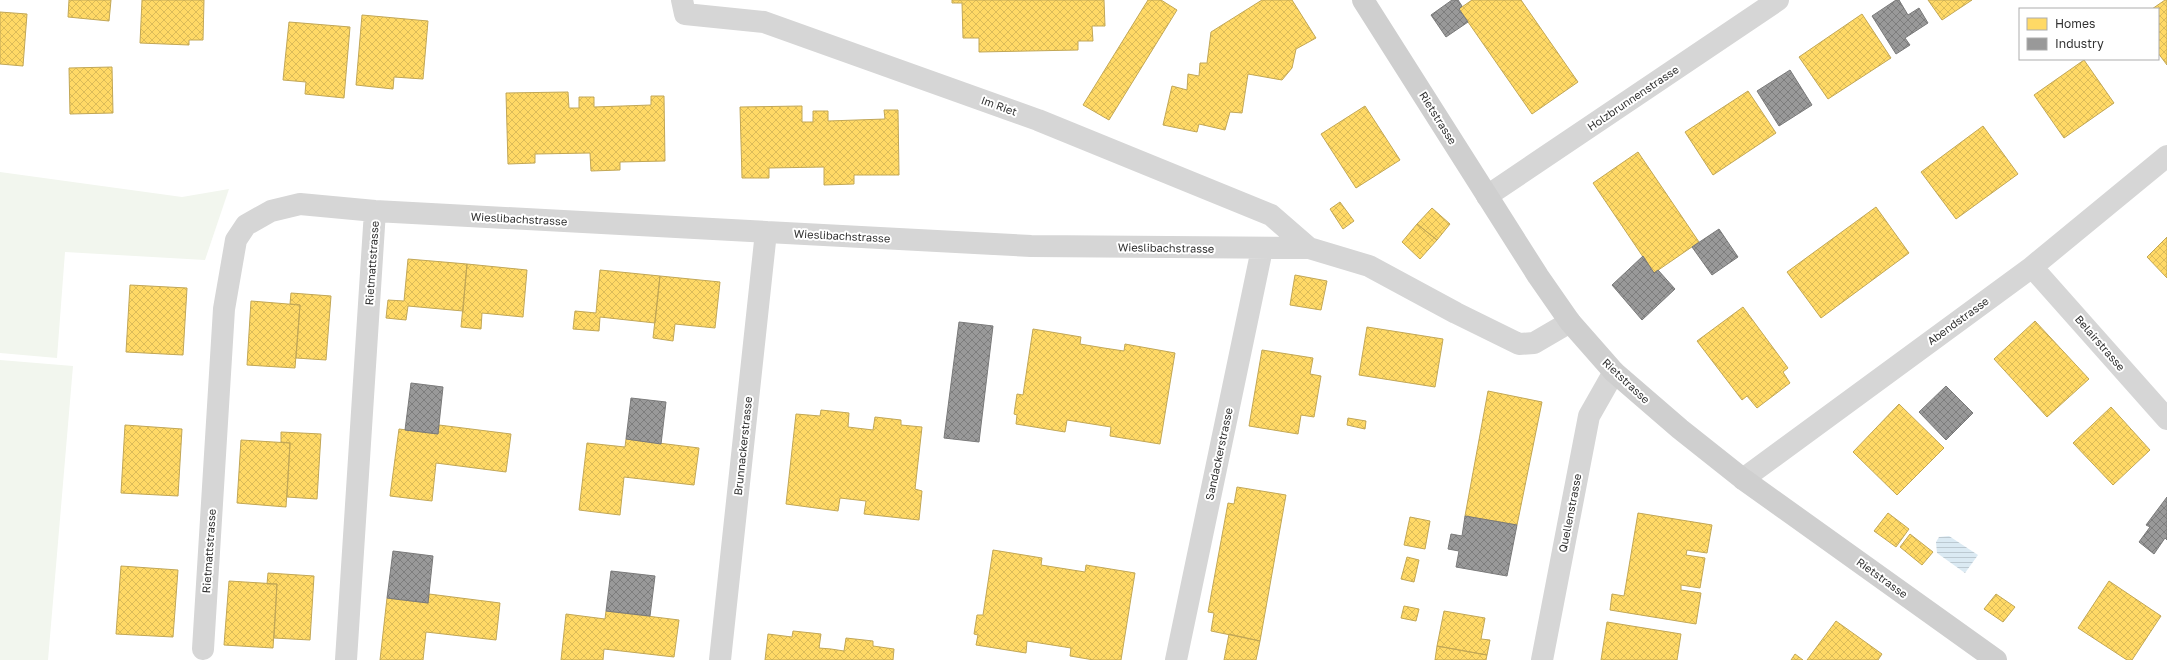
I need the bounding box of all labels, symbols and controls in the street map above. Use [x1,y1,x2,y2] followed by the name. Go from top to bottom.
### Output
[2019,8,2159,60] legend
[2055,16,2095,31] text: Homes
[2055,36,2104,51] text: Industry
[1585,62,1681,133] street label: Holzbrunnenstrasse
[1417,89,1460,147] street label: Rietstrasse
[979,93,1019,118] street label: Im Riet
[470,209,568,228] street label: Wieslibachstrasse
[362,220,381,306] street label: Rietmattstrasse
[793,226,891,245] street label: Wieslibachstrasse
[1118,240,1214,255] street label: Wieslibachstrasse
[1924,294,1991,347] street label: Abendstrasse
[2073,312,2128,373] street label: Belairstrasse
[1600,355,1653,406] street label: Rietstrasse
[731,396,754,496] street label: Brunnackerstrasse
[1202,406,1235,501] street label: Sandackerstrasse
[1556,472,1584,553] street label: Quellenstrasse
[199,508,218,594] street label: Rietmattstrasse
[1854,555,1910,600] street label: Rietstrasse

